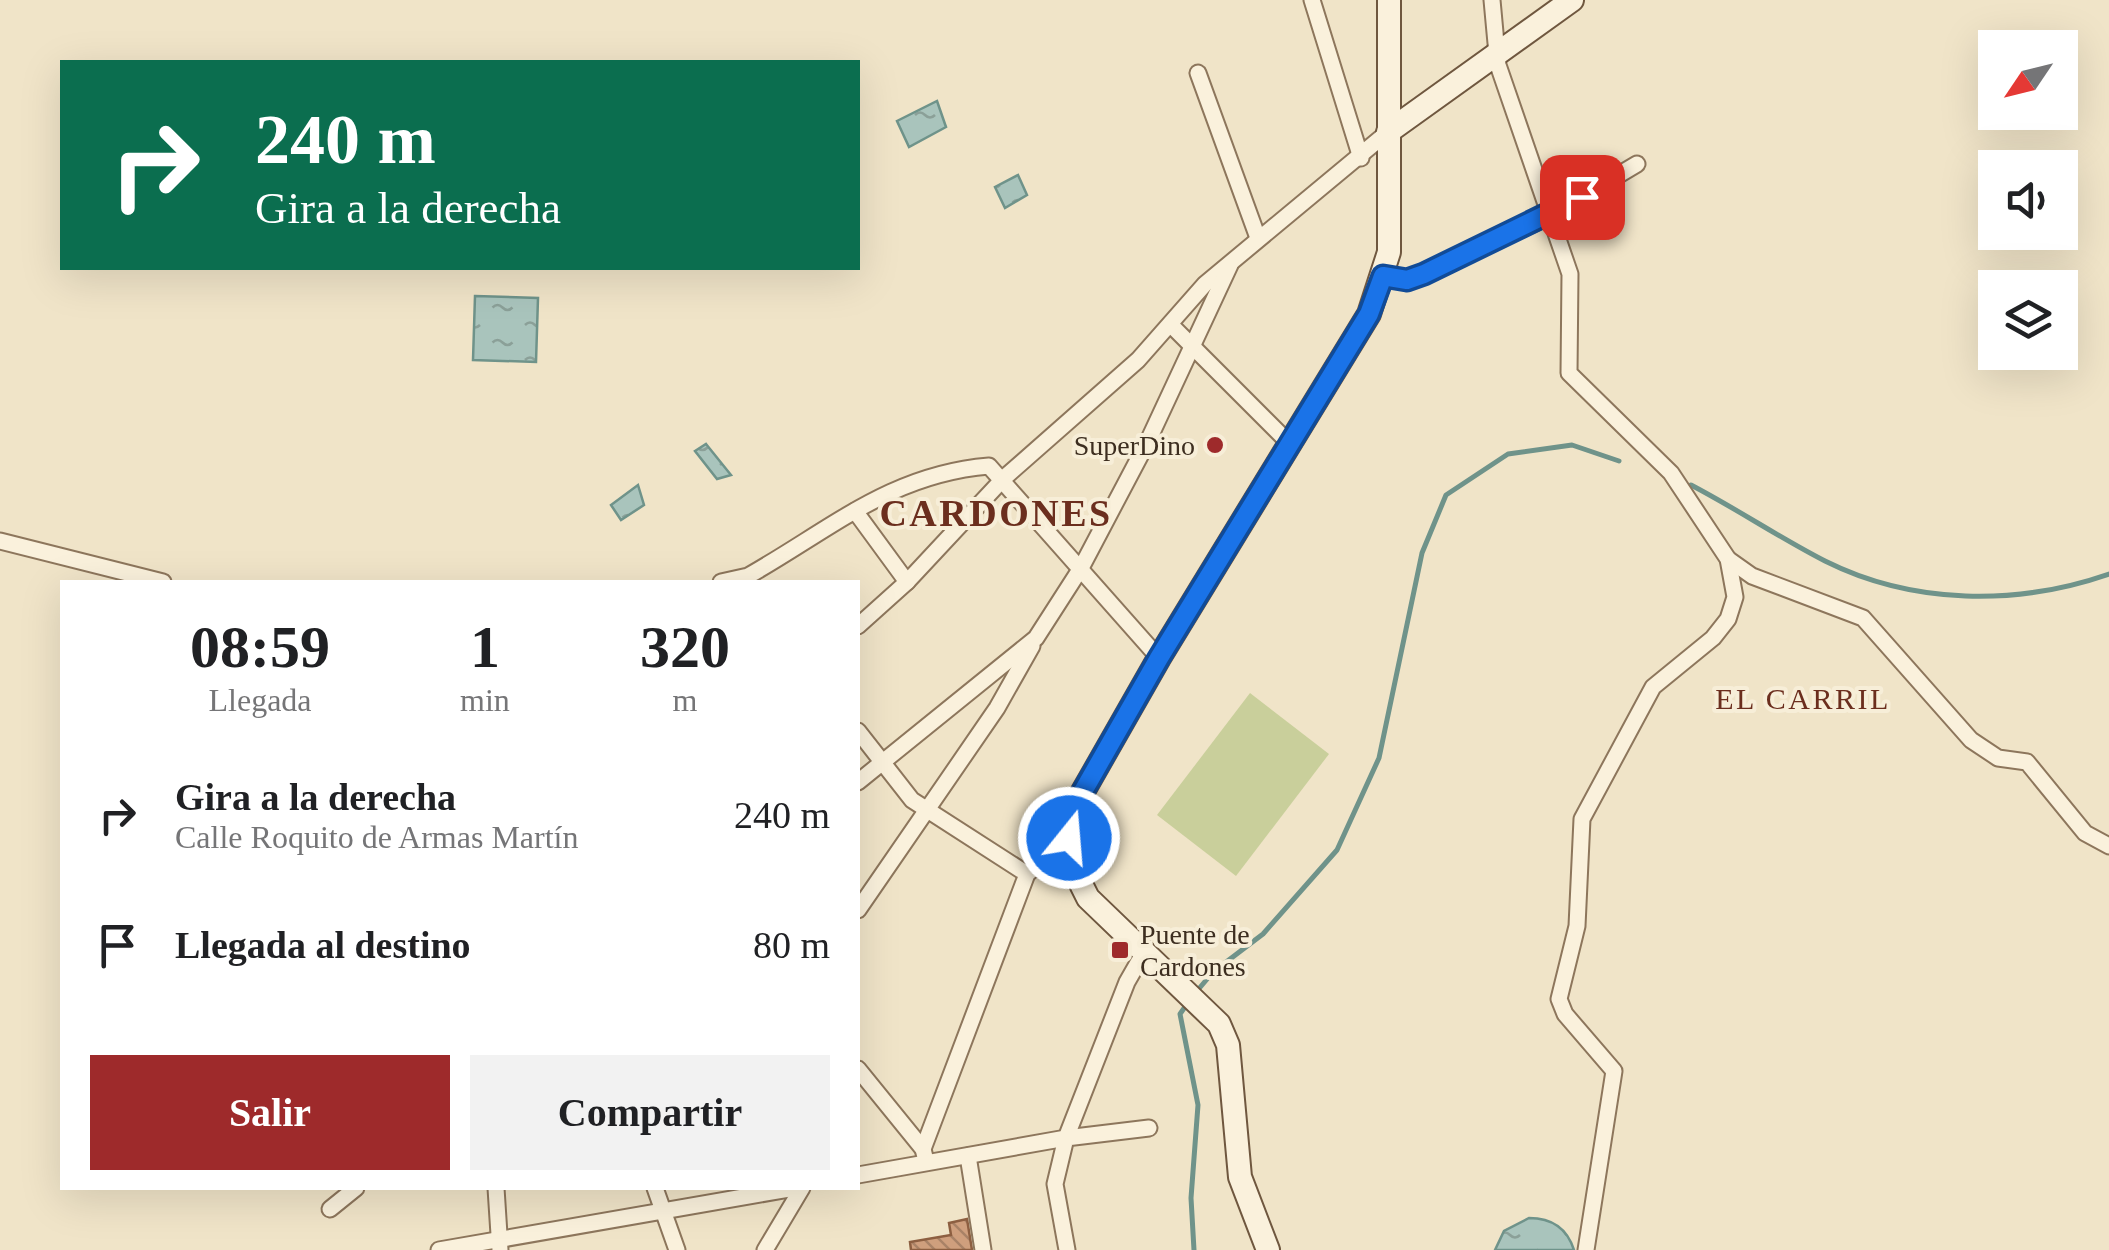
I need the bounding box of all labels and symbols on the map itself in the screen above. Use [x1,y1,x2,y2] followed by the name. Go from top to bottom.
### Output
[1978,30,2078,130] north arrow
[1540,155,1625,240] pin
[1074,430,1195,461] place label: SuperDino
[1204,434,1226,456] marker: SuperDino
[879,492,1113,534] district label: CARDONES
[1715,682,1891,715] district label: EL CARRIL
[1017,786,1121,890] position arrow
[1140,919,1250,982] place label: Puente de Cardones
[1109,939,1131,961] marker: Puente de Cardones

